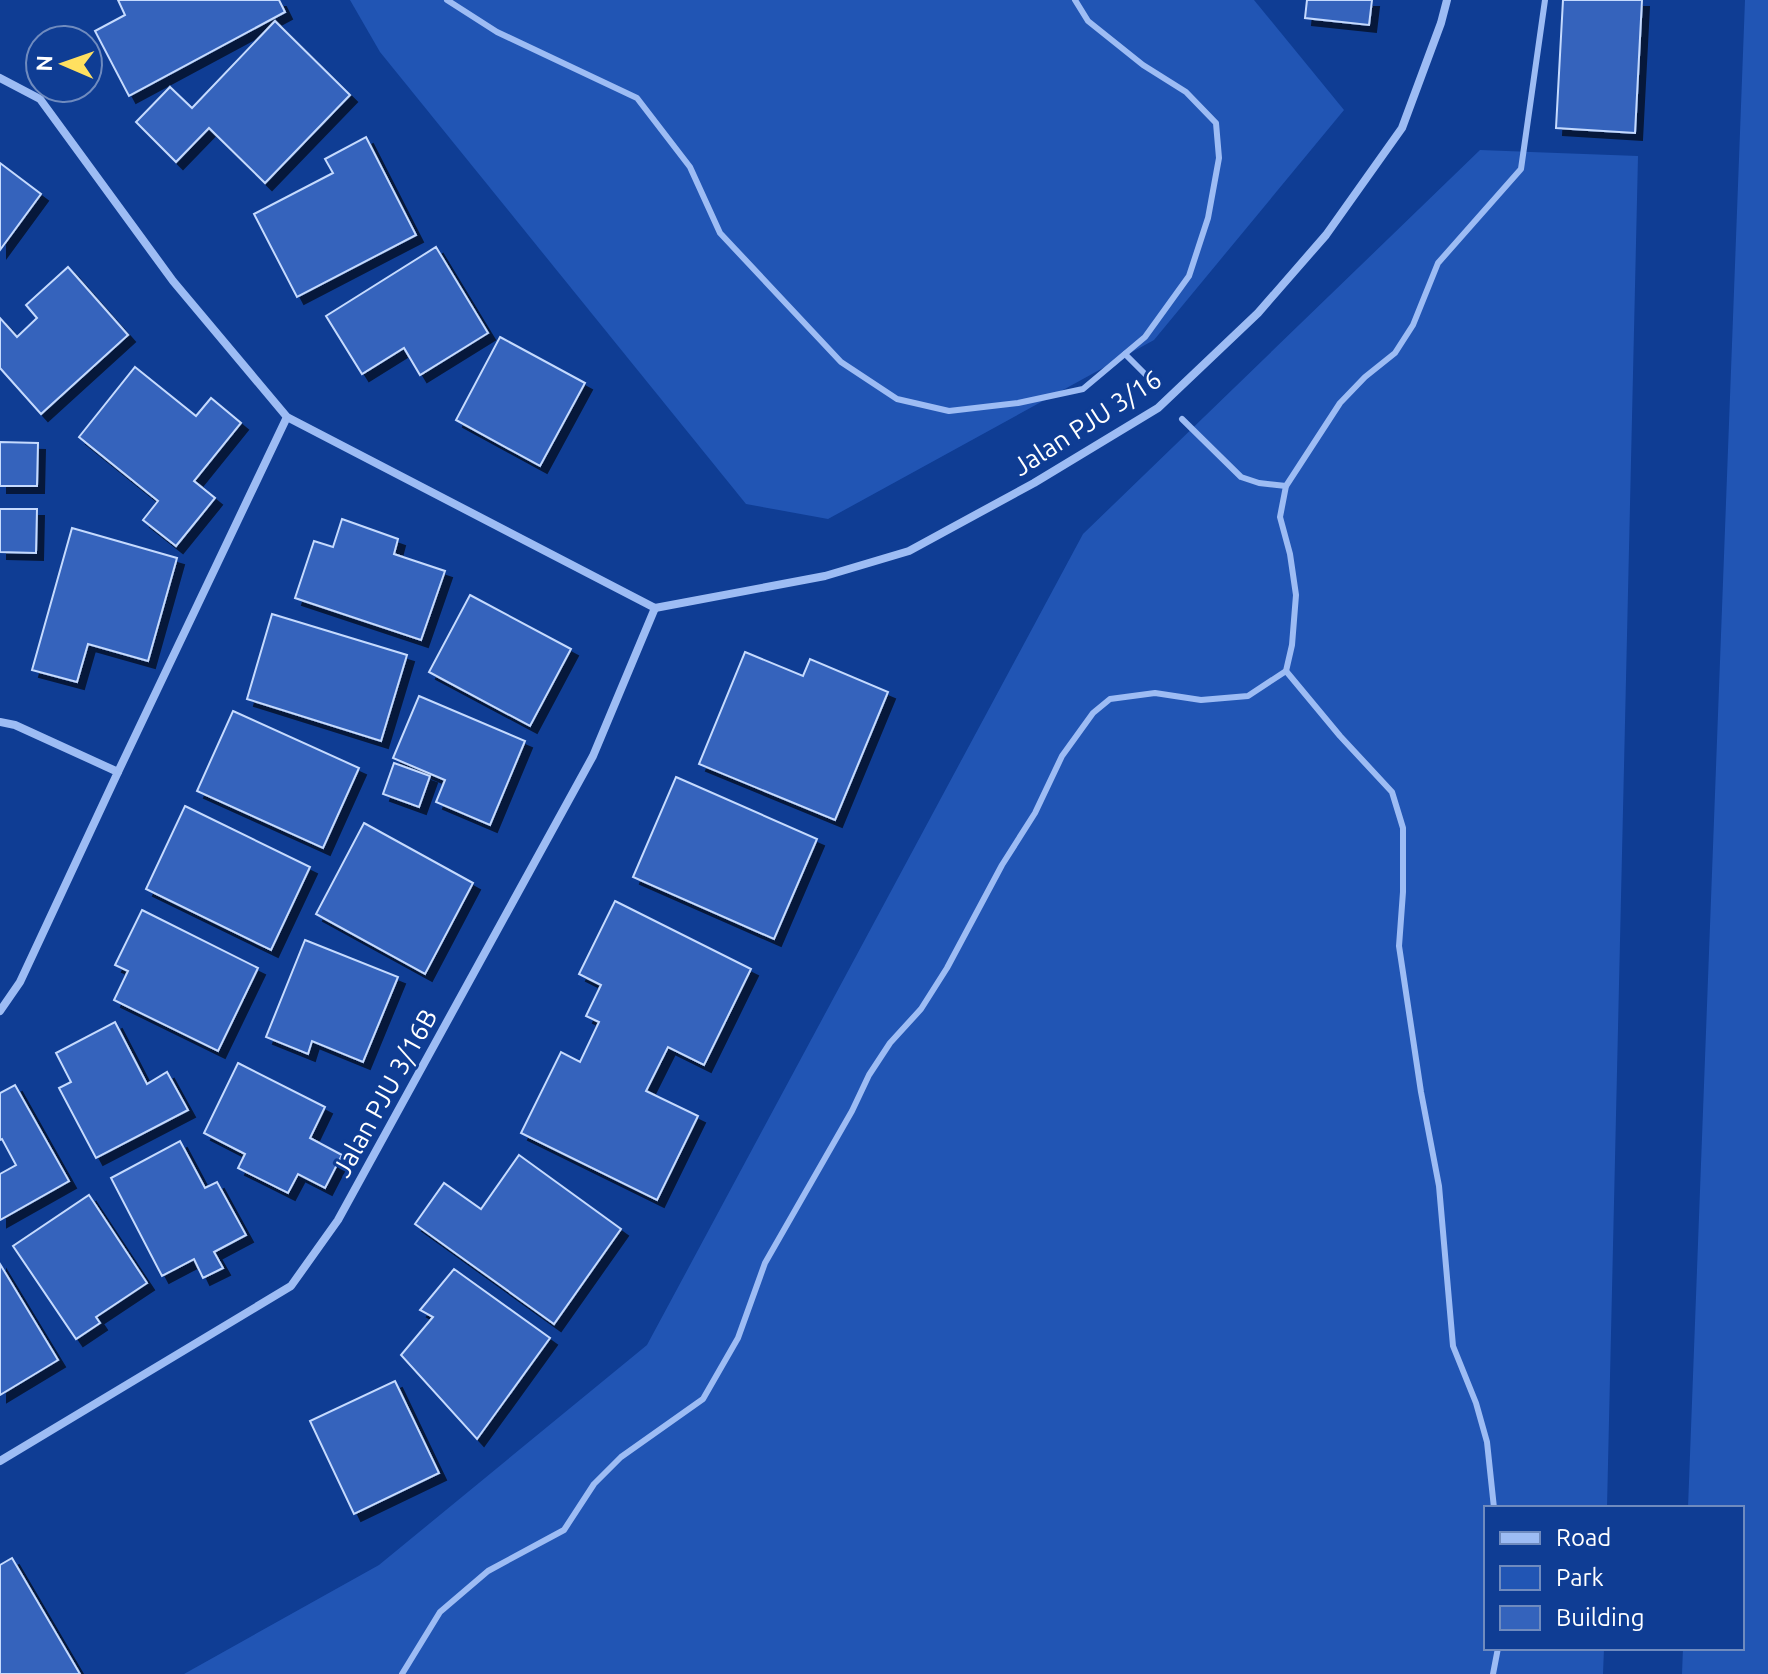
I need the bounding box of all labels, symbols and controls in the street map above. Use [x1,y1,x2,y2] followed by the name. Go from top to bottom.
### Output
[24,24,104,104] north arrow
[31,55,56,72] text: N
[1007,364,1166,481] street label: Jalan PJU 3/16
[327,1004,443,1182] street label: Jalan PJU 3/16B
[1484,1506,1744,1650] legend
[1556,1524,1611,1551] text: Road
[1556,1564,1604,1591] text: Park
[1556,1604,1644,1631] text: Building

